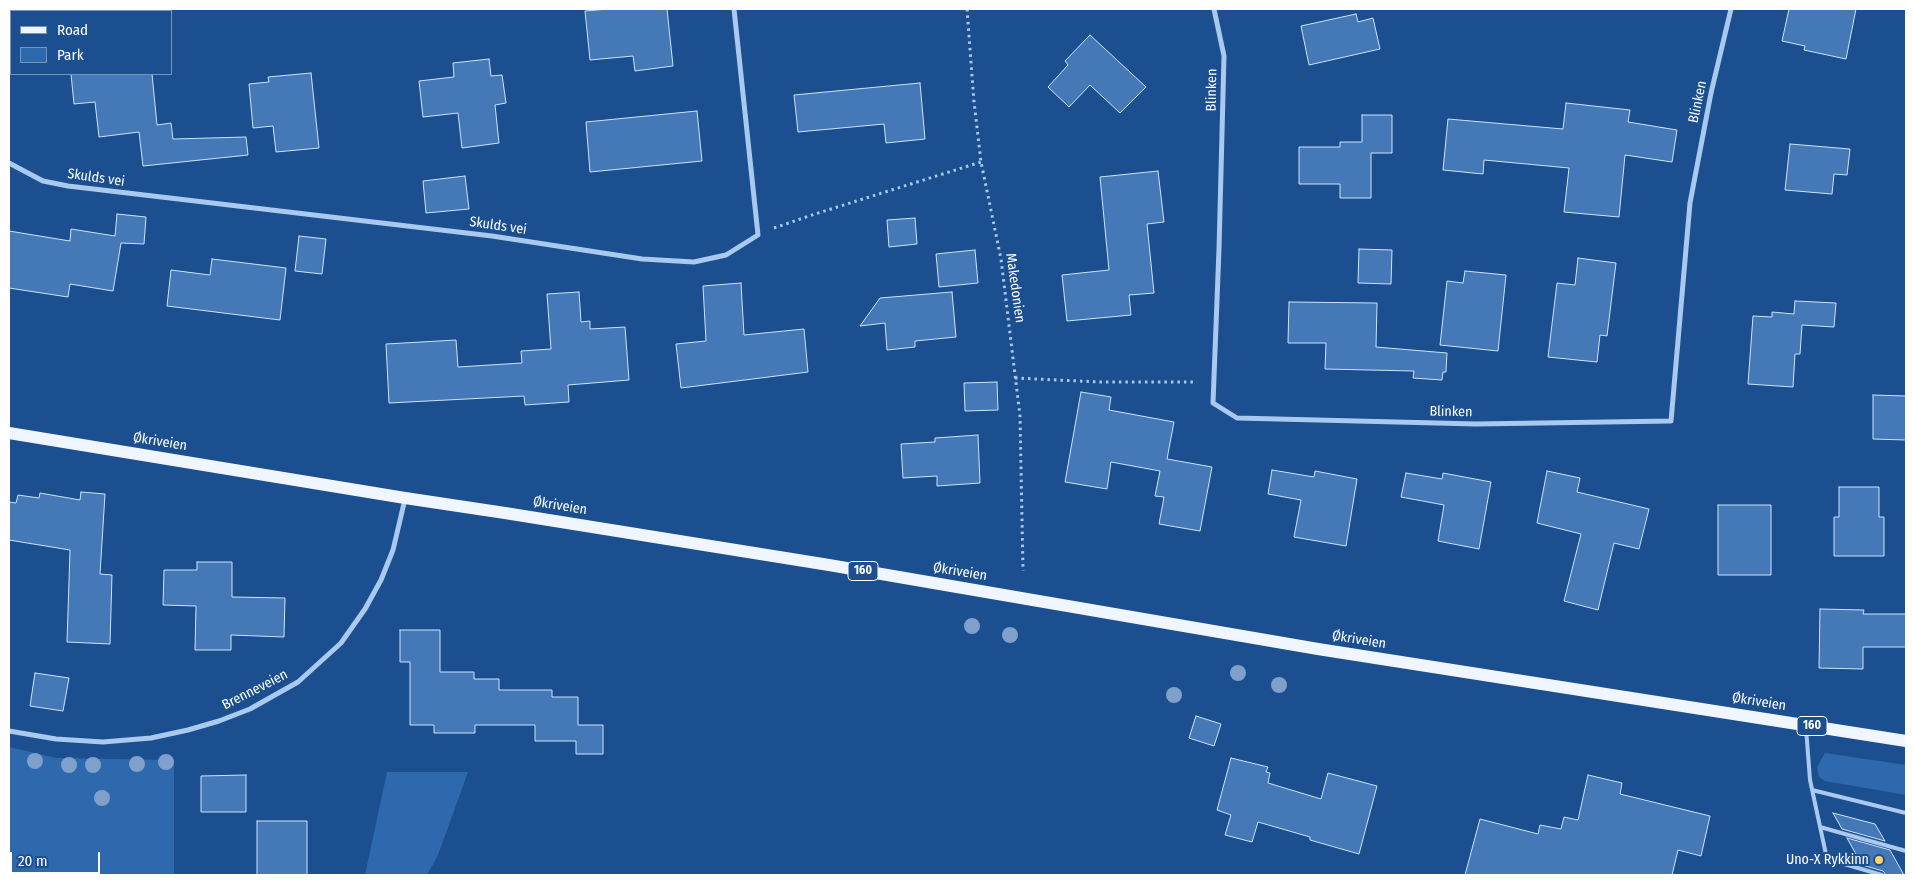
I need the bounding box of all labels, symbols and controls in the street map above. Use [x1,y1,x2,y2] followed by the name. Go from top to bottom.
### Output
[10,10,172,75] legend
[57,21,88,39] text: Road
[57,46,84,64] text: Park
[1203,68,1221,112] street label: Blinken
[1685,79,1711,125] street label: Blinken
[66,166,126,190] street label: Skulds vei
[468,214,528,238] street label: Skulds vei
[1002,252,1028,324] street label: Makedonien
[1429,403,1473,421] street label: Blinken
[132,429,188,455] street label: Økriveien
[532,493,588,519] street label: Økriveien
[932,559,988,585] street label: Økriveien
[848,562,878,580] road number: 160
[1331,627,1387,653] street label: Økriveien
[219,666,291,714] street label: Brenneveien
[1731,689,1787,715] street label: Økriveien
[1797,716,1827,736] road number: 160
[12,842,102,874] scale bar
[18,852,48,870] text: 20 m
[1786,852,1869,868] place label: Uno-X Rykkinn
[1873,854,1885,866] marker: Uno-X Rykkinn

